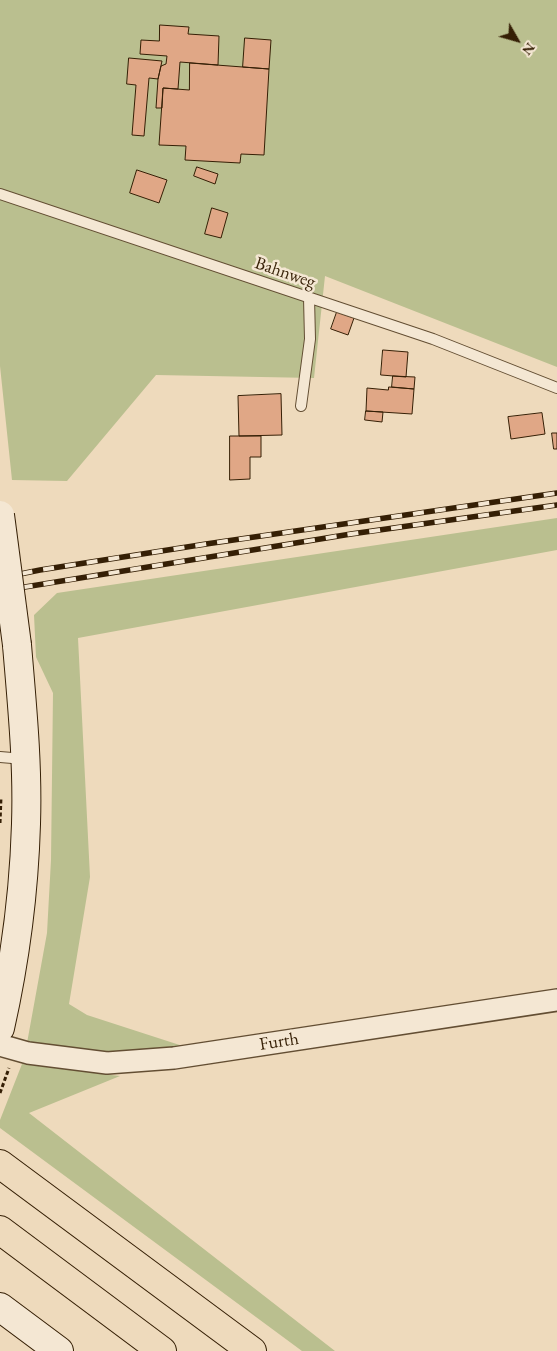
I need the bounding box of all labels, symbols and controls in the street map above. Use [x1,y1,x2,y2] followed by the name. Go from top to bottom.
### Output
[492,15,542,65] north arrow
[518,39,539,59] text: N
[252,253,318,293] street label: Bahnweg
[258,1028,300,1056] street label: Furth

